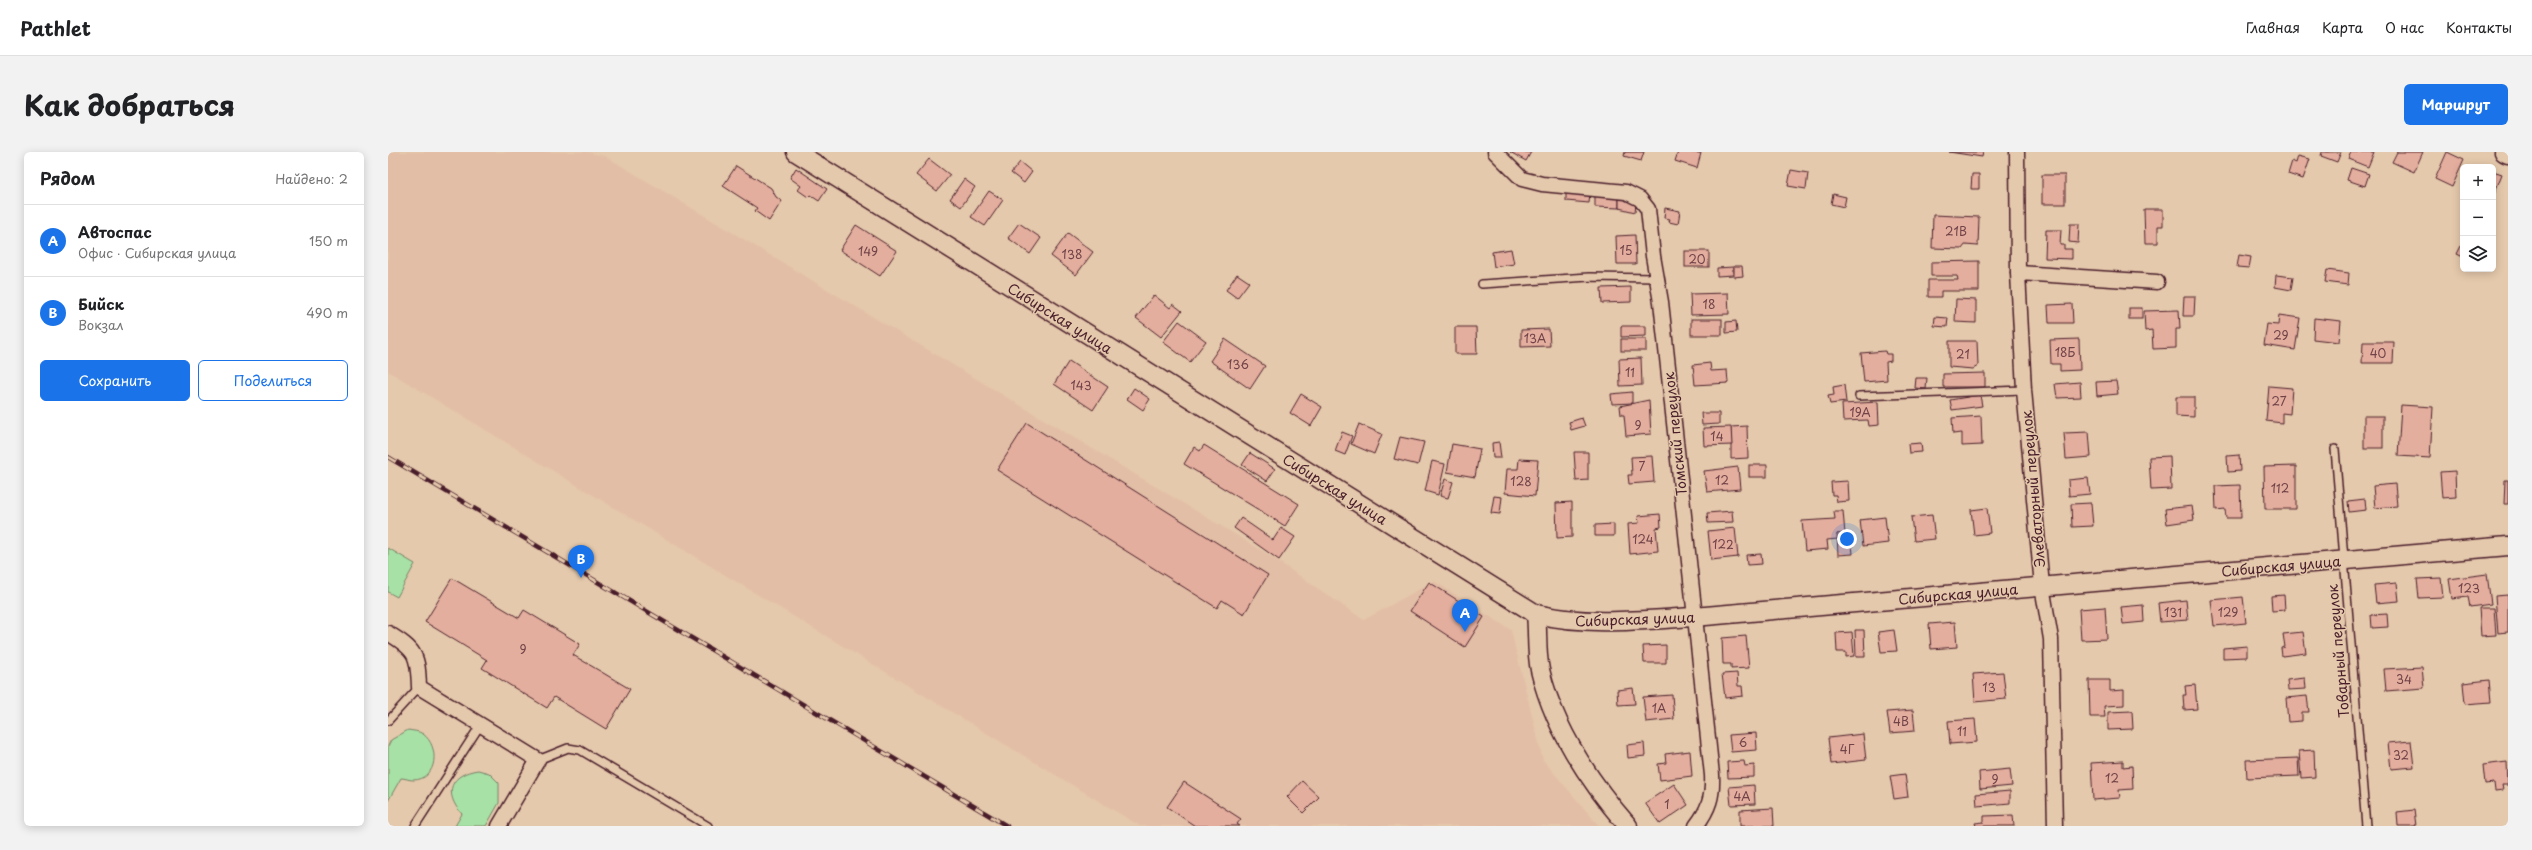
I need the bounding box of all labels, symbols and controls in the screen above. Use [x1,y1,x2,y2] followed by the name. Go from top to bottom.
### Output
[20,14,91,42] text: Pathlet
[2246,17,2300,38] text: Главная
[2322,17,2363,38] text: Карта
[2385,17,2424,38] text: О нас
[2446,17,2512,38] text: Контакты
[24,83,235,126] text: Как добраться
[2404,84,2508,125] button: Маршрут
[2460,164,2496,272] map controls
[2460,164,2496,200] button: +
[40,165,95,191] text: Рядом
[275,169,348,188] text: Найдено: 2
[2460,200,2496,236] button: −
[78,220,152,243] text: Автоспас
[1945,222,1967,240] house number: 21В
[48,231,58,250] text: A
[309,231,348,250] text: 150 m
[2460,236,2496,272] button: layers
[1619,241,1633,259] house number: 15
[858,242,878,260] house number: 149
[78,243,236,262] text: Офис · Сибирская улица
[1062,245,1082,263] house number: 138
[1688,250,1706,268] house number: 20
[1004,277,1117,359] street label: Сибирская улица
[78,292,124,315] text: Бийск
[1703,295,1715,313] house number: 18
[49,303,57,322] text: B
[306,303,348,322] text: 490 m
[78,315,123,334] text: Вокзал
[2273,326,2289,344] house number: 29
[1524,329,1546,347] house number: 13А
[2055,343,2076,361] house number: 18Б
[2370,344,2387,362] house number: 40
[1956,345,1970,363] house number: 21
[1227,355,1249,373] house number: 136
[40,360,190,401] button: Сохранить
[198,360,348,401] button: Поделиться
[1625,363,1635,381] house number: 11
[1658,370,1692,497] street label: Томский переулок
[1070,376,1092,394] house number: 143
[2272,392,2287,410] house number: 27
[1849,403,1871,421] house number: 19А
[2016,409,2050,568] street label: Элеваторный переулок
[1634,416,1642,434] house number: 9
[1710,427,1724,445] house number: 14
[1279,448,1392,530] street label: Сибирская улица
[1639,457,1646,475] house number: 7
[1715,471,1729,489] house number: 12
[1510,472,1532,490] house number: 128
[2271,479,2289,497] house number: 112
[1837,529,1857,549] your location
[1632,530,1654,548] house number: 124
[1712,535,1734,553] house number: 122
[568,545,594,578] pin: B
[2220,550,2342,582] street label: Сибирская улица
[1897,578,2019,610] street label: Сибирская улица
[2458,579,2480,597] house number: 123
[2322,583,2354,719] street label: Товарный переулок
[1452,599,1478,632] pin: A
[2164,603,2182,621] house number: 131
[2218,603,2238,621] house number: 129
[1575,606,1695,632] street label: Сибирская улица
[519,640,527,658] house number: 9
[2396,670,2412,688] house number: 34
[1982,678,1996,696] house number: 13
[1652,699,1666,717] house number: 1А
[1893,712,1909,730] house number: 4В
[1957,722,1967,740] house number: 11
[1739,733,1747,751] house number: 6
[1840,740,1855,758] house number: 4Г
[2393,746,2409,764] house number: 32
[2105,769,2119,787] house number: 12
[1991,770,1999,788] house number: 9
[1733,787,1751,805] house number: 4А
[1664,795,1670,813] house number: 1

